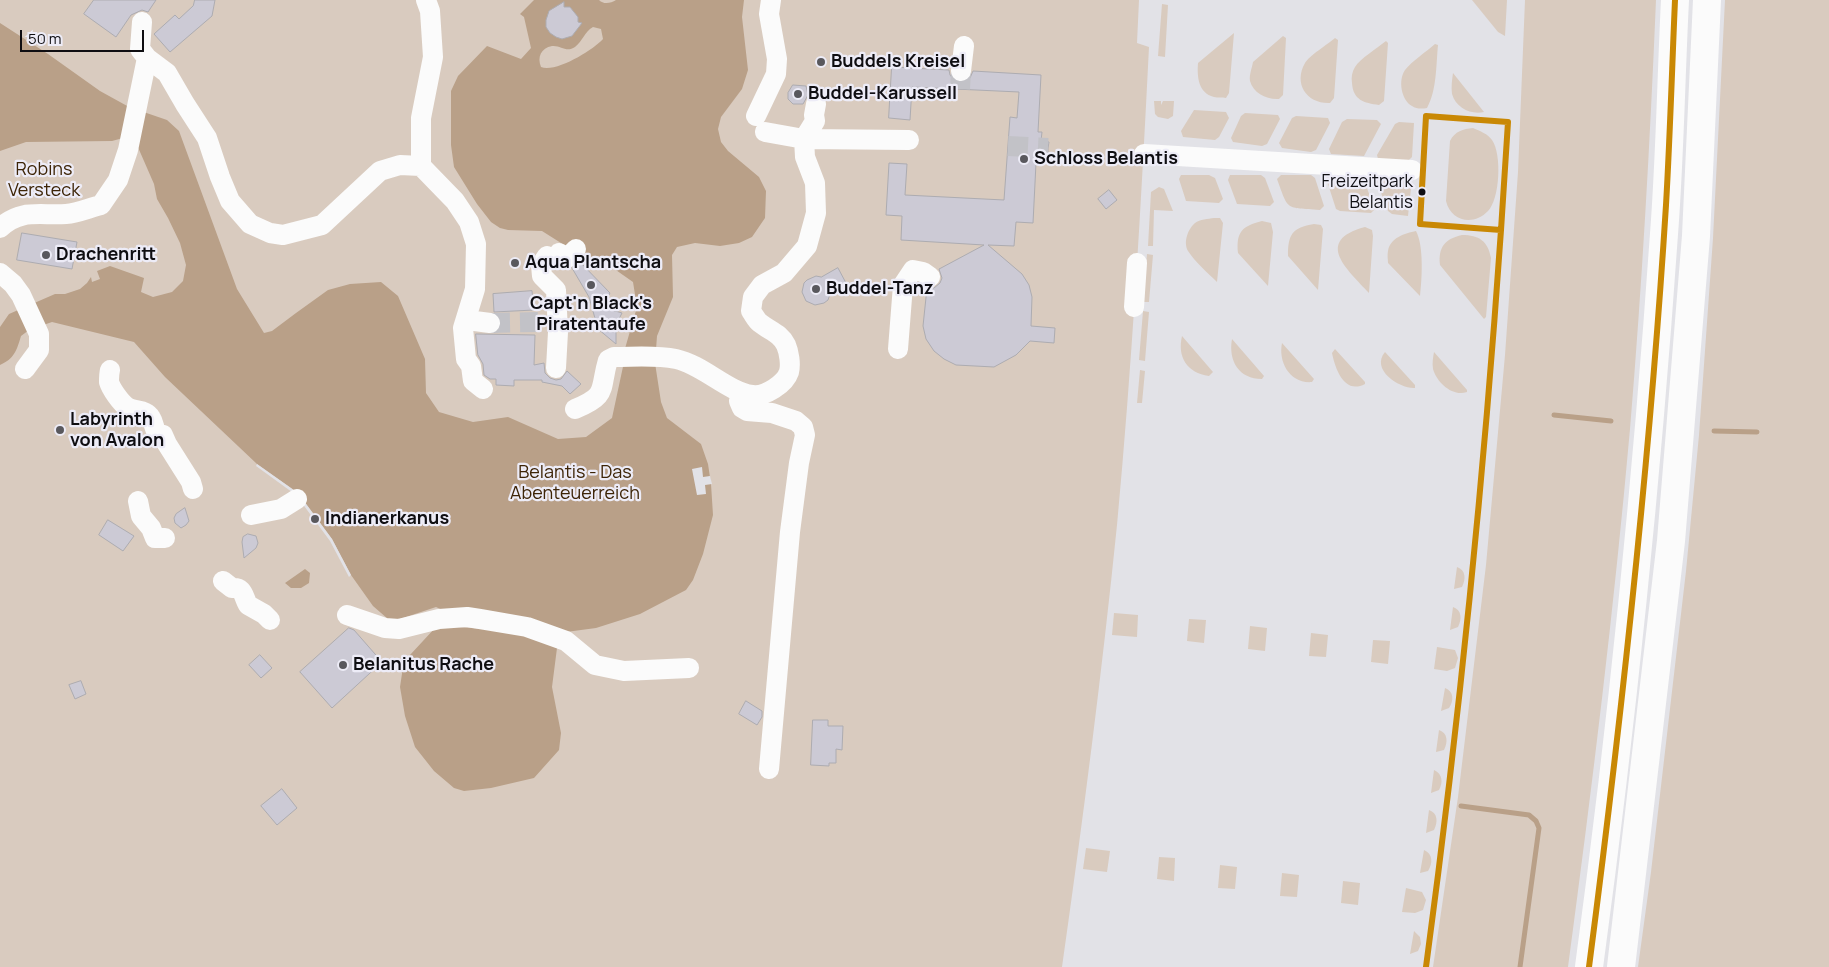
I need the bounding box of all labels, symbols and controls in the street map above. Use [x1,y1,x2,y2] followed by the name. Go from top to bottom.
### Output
[22,20,146,52] scale bar
[28,28,62,49] text: 50 m
[831,51,965,73] place label: Buddels Kreisel
[815,56,827,68] marker: Buddels Kreisel
[808,83,957,105] place label: Buddel-Karussell
[792,88,804,100] marker: Buddel-Karussell
[1034,148,1178,170] place label: Schloss Belantis
[1018,153,1030,165] marker: Schloss Belantis
[8,159,80,202] park label: Robins Versteck
[1321,172,1413,212] place label: Freizeitpark Belantis
[1417,187,1427,197] marker: Freizeitpark Belantis
[56,244,156,266] place label: Drachenritt
[40,249,52,261] marker: Drachenritt
[525,252,661,274] place label: Aqua Plantscha
[509,257,521,269] marker: Aqua Plantscha
[826,278,934,300] place label: Buddel-Tanz
[585,279,597,291] marker: Capt'n Black's Piratentaufe
[810,283,822,295] marker: Buddel-Tanz
[530,293,652,336] place label: Capt'n Black's Piratentaufe
[70,409,164,452] place label: Labyrinth von Avalon
[54,424,66,436] marker: Labyrinth von Avalon
[510,462,640,504] park label: Belantis - Das Abenteuerreich
[325,508,449,530] place label: Indianerkanus
[309,513,321,525] marker: Indianerkanus
[353,654,494,676] place label: Belanitus Rache
[337,659,349,671] marker: Belanitus Rache

